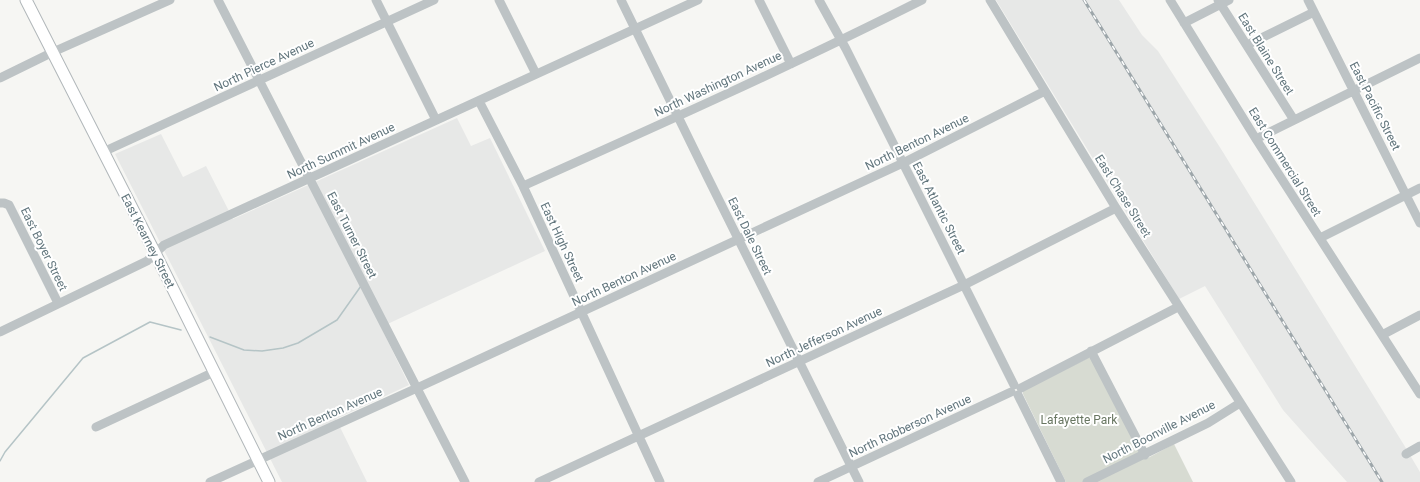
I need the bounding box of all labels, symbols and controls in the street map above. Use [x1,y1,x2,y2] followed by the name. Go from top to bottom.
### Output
[1235,10,1297,98] street label: East Blaine Street
[212,36,316,94] street label: North Pierce Avenue
[652,48,784,120] street label: North Washington Avenue
[1347,59,1403,153] street label: East Pacific Street
[1246,105,1324,219] street label: East Commercial Street
[863,111,971,173] street label: North Benton Avenue
[285,120,397,182] street label: North Summit Avenue
[1092,152,1154,240] street label: East Chase Street
[910,159,968,257] street label: East Atlantic Street
[324,189,380,281] street label: East Turner Street
[118,191,178,291] street label: East Kearney Street
[725,195,775,277] street label: East Dale Street
[538,200,587,284] street label: East High Street
[18,205,70,293] street label: East Boyer Street
[570,249,678,309] street label: North Benton Avenue
[764,304,884,370] street label: North Jefferson Avenue
[275,385,385,443] street label: North Benton Avenue
[847,391,973,461] street label: North Robberson Avenue
[1100,398,1218,466] street label: North Boonville Avenue
[1041,413,1118,427] park label: Lafayette Park

